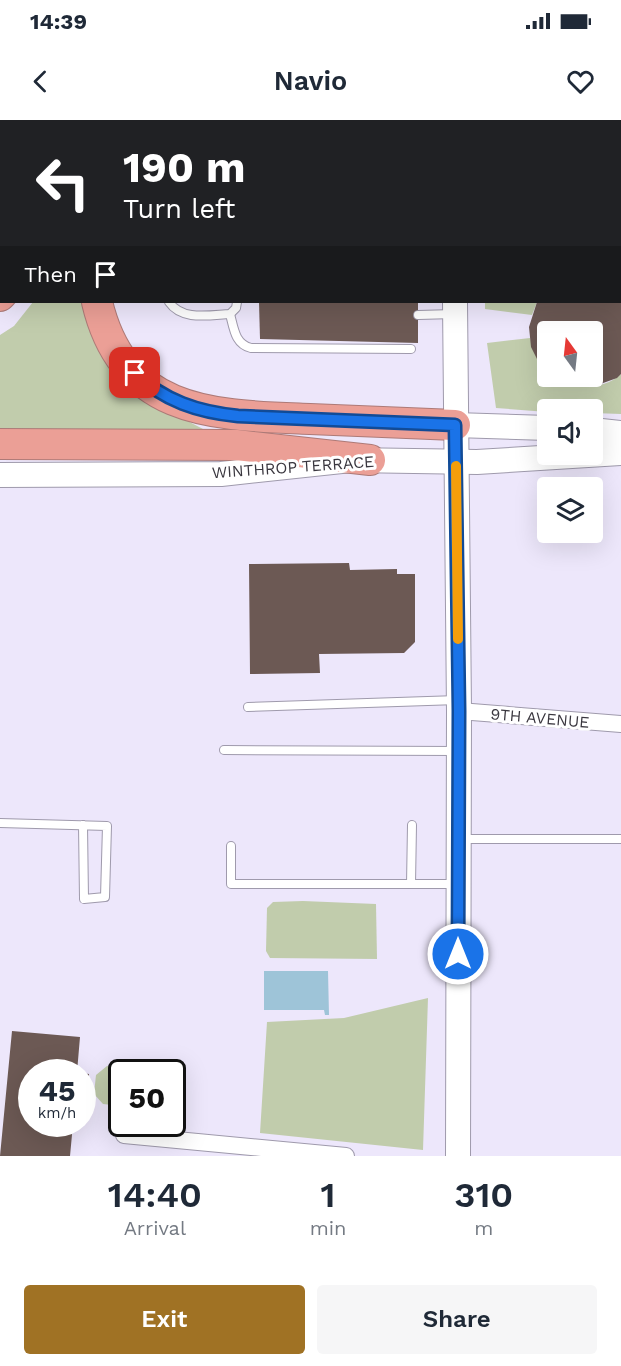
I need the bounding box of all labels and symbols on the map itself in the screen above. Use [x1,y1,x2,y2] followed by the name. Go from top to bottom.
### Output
[537,321,603,387] north arrow
[109,347,160,398] pin
[211,452,375,482] street label: WINTHROP TERRACE
[490,704,590,732] street label: 9TH AVENUE
[426,922,490,986] position arrow
[108,1059,186,1137] speed limit sign: 50

